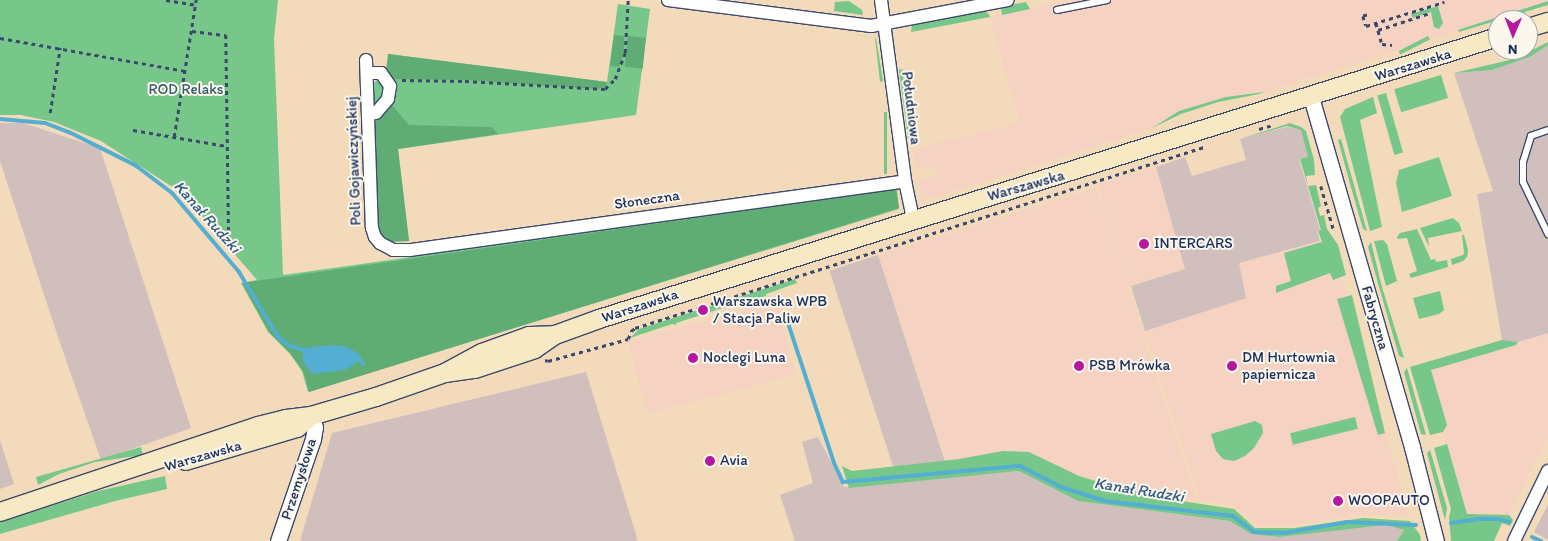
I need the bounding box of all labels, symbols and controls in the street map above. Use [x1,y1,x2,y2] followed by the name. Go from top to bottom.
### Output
[1488,10,1538,60] north arrow
[1508,41,1518,58] text: N
[1372,45,1454,85] street label: Warszawska
[898,70,924,146] street label: Południowa
[149,81,223,99] park label: ROD Relaks
[343,96,365,226] street label: Poli Gojawiczyńskiej
[985,166,1067,206] street label: Warszawska
[170,177,244,257] water label: Kanał Rudzki
[613,186,681,214] street label: Słoneczna
[1154,235,1233,253] place label: INTERCARS
[1138,238,1150,250] marker: INTERCARS
[1357,284,1393,352] street label: Fabryczna
[599,285,681,327] street label: Warszawska
[713,292,827,327] place label: Warszawska WPB / Stacja Paliw
[697,304,709,316] marker: Warszawska WPB / Stacja Paliw
[1242,348,1336,383] place label: DM Hurtownia papiernicza
[703,349,786,367] place label: Noclegi Luna
[687,352,699,364] marker: Noclegi Luna
[1089,357,1170,375] place label: PSB Mrówka
[1073,360,1085,372] marker: PSB Mrówka
[1226,360,1238,372] marker: DM Hurtownia papiernicza
[162,436,244,476] street label: Warszawska
[277,436,321,522] street label: Przemysłowa
[720,452,748,470] place label: Avia
[704,455,716,467] marker: Avia
[1093,473,1185,507] water label: Kanał Rudzki
[1348,492,1430,510] place label: WOOPAUTO
[1332,495,1344,507] marker: WOOPAUTO

